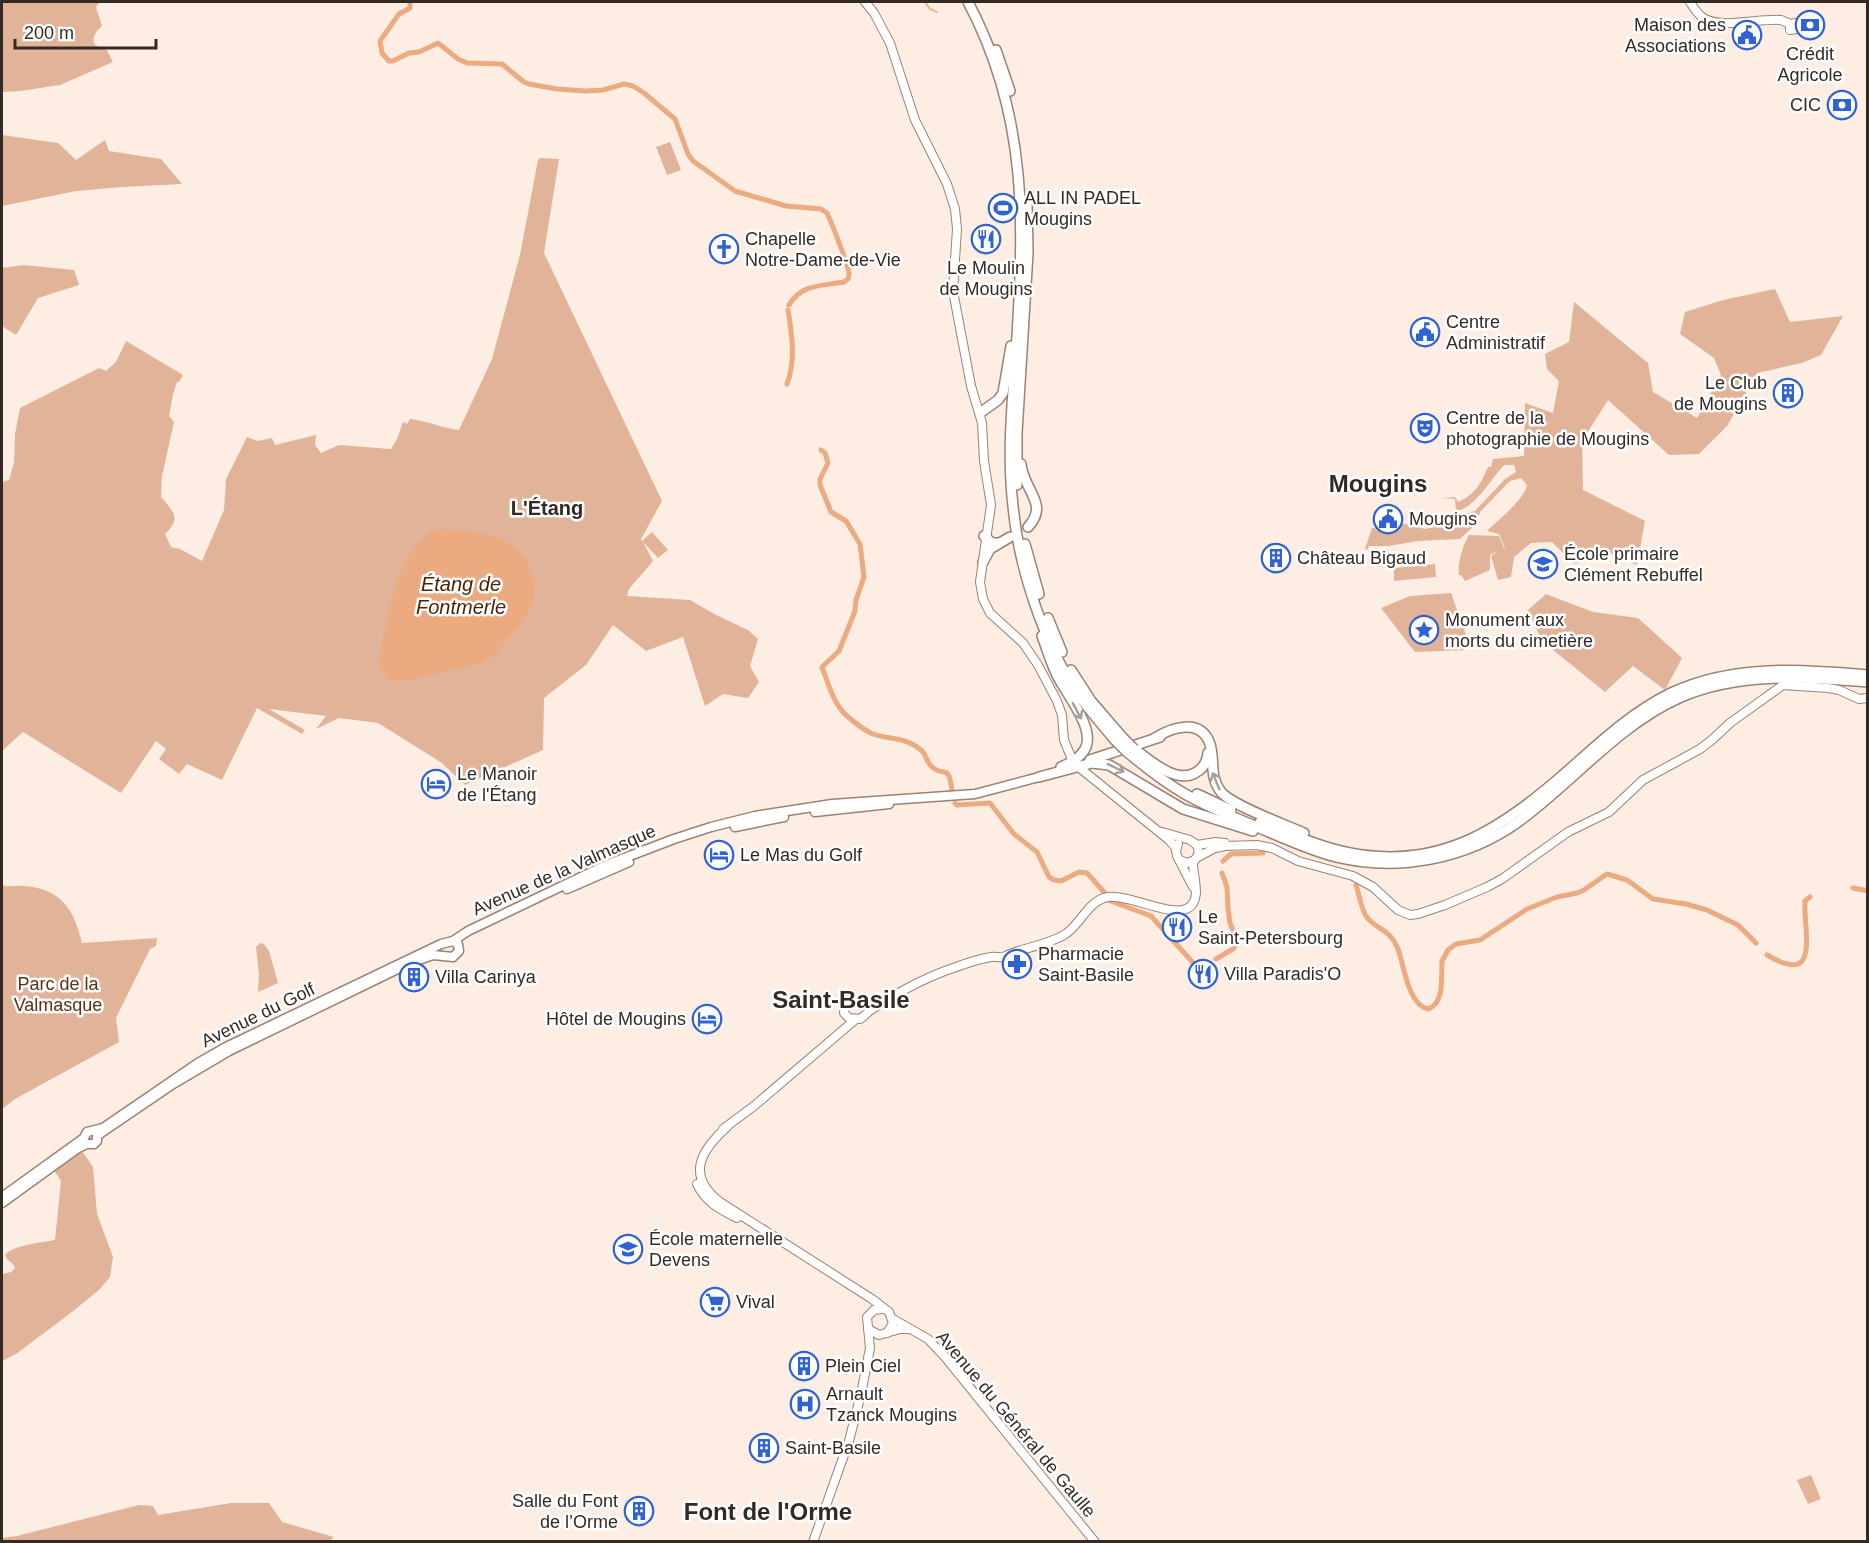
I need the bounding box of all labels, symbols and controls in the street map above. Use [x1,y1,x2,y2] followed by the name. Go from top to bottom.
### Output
[1794,9,1826,41] bank icon: Crédit Agricole
[15,12,156,50] scale bar
[1625,15,1726,56] place label: Maison des Associations
[1731,19,1763,51] public building icon: Maison des Associations
[24,23,74,43] text: 200 m
[1777,44,1843,85] place label: Crédit Agricole
[1826,89,1858,121] bank icon: CIC
[1790,95,1821,115] place label: CIC
[1024,188,1141,229] place label: ALL IN PADEL Mougins
[987,192,1019,224] sports icon: ALL IN PADEL Mougins
[970,223,1002,255] restaurant icon: Le Moulin de Mougins
[745,229,901,270] place label: Chapelle Notre-Dame-de-Vie
[708,233,740,265] church icon: Chapelle Notre-Dame-de-Vie
[939,258,1033,299] place label: Le Moulin de Mougins
[1446,312,1546,353] place label: Centre Administratif
[1409,316,1441,348] public building icon: Centre Administratif
[1674,373,1767,414] place label: Le Club de Mougins
[1772,377,1804,409] building icon: Le Club de Mougins
[1446,408,1649,449] place label: Centre de la photographie de Mougins
[1409,412,1441,444] theatre icon: Centre de la photographie de Mougins
[1329,470,1427,497] district label: Mougins
[511,497,583,519] district label: L'Étang
[1372,503,1404,535] public building icon: Mougins
[1409,509,1477,529] place label: Mougins
[1260,542,1292,574] building icon: Château Bigaud
[1564,544,1703,585] place label: École primaire Clément Rebuffel
[1297,548,1426,568] place label: Château Bigaud
[1527,548,1559,580] school or university icon: École primaire Clément Rebuffel
[416,573,506,618] water label: Étang de Fontmerle
[1445,610,1593,651] place label: Monument aux morts du cimetière
[1408,614,1440,646] place icon: Monument aux morts du cimetière
[1072,702,1083,720] one-way arrow
[1106,763,1124,775] one-way arrow
[457,764,537,805] place label: Le Manoir de l'Étang
[420,768,452,800] hotel icon: Le Manoir de l'Étang
[1210,772,1221,790] one-way arrow
[469,820,659,920] street label: Avenue de la Valmasque
[703,839,735,871] hotel icon: Le Mas du Golf
[740,845,863,865] place label: Le Mas du Golf
[1198,907,1343,948] place label: Le Saint-Petersbourg
[1161,911,1193,943] restaurant icon: Le Saint-Petersbourg
[1038,944,1134,985] place label: Pharmacie Saint-Basile
[1001,948,1033,980] pharmacy icon: Pharmacie Saint-Basile
[1187,958,1219,990] restaurant icon: Villa Paradis'O
[398,961,430,993] building icon: Villa Carinya
[1224,964,1341,984] place label: Villa Paradis'O
[435,967,537,987] place label: Villa Carinya
[14,974,102,1015] park label: Parc de la Valmasque
[198,978,319,1051] street label: Avenue du Golf
[772,986,910,1013] district label: Saint-Basile
[691,1003,723,1035] hotel icon: Hôtel de Mougins
[546,1009,686,1029] place label: Hôtel de Mougins
[649,1229,783,1270] place label: École maternelle Devens
[612,1233,644,1265] school or university icon: École maternelle Devens
[699,1286,731,1318] supermarket icon: Vival
[736,1292,775,1312] place label: Vival
[932,1327,1100,1521] street label: Avenue du Général de Gaulle
[788,1350,820,1382] building icon: Plein Ciel
[825,1356,901,1376] place label: Plein Ciel
[826,1384,957,1425] place label: Arnault Tzanck Mougins
[789,1388,821,1420] hospital icon: Arnault Tzanck Mougins
[748,1432,780,1464] building icon: Saint-Basile
[785,1438,881,1458] place label: Saint-Basile
[512,1491,618,1532] place label: Salle du Font de l’Orme
[623,1495,655,1527] building icon: Salle du Font de l’Orme
[684,1498,852,1525] district label: Font de l'Orme

